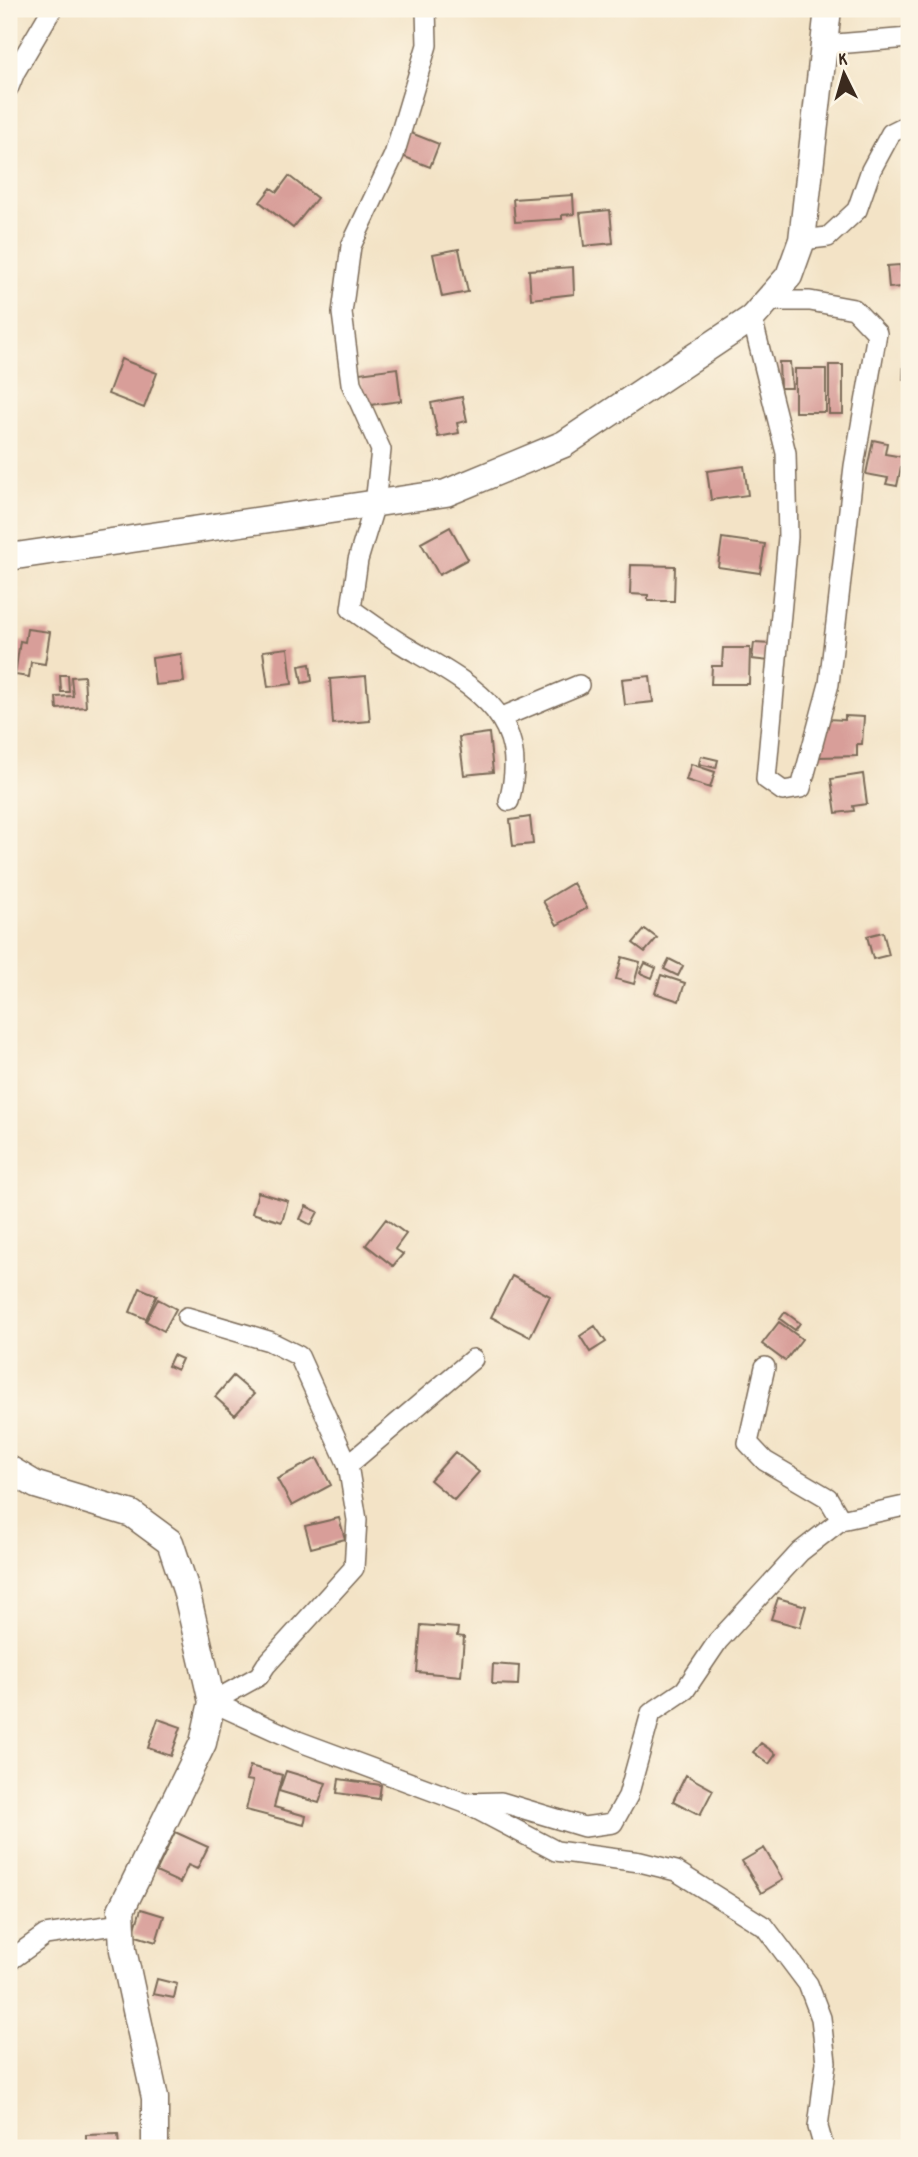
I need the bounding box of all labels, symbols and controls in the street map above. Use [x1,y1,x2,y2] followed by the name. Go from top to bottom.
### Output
[810,38,880,108] north arrow
[837,47,849,74] text: K

